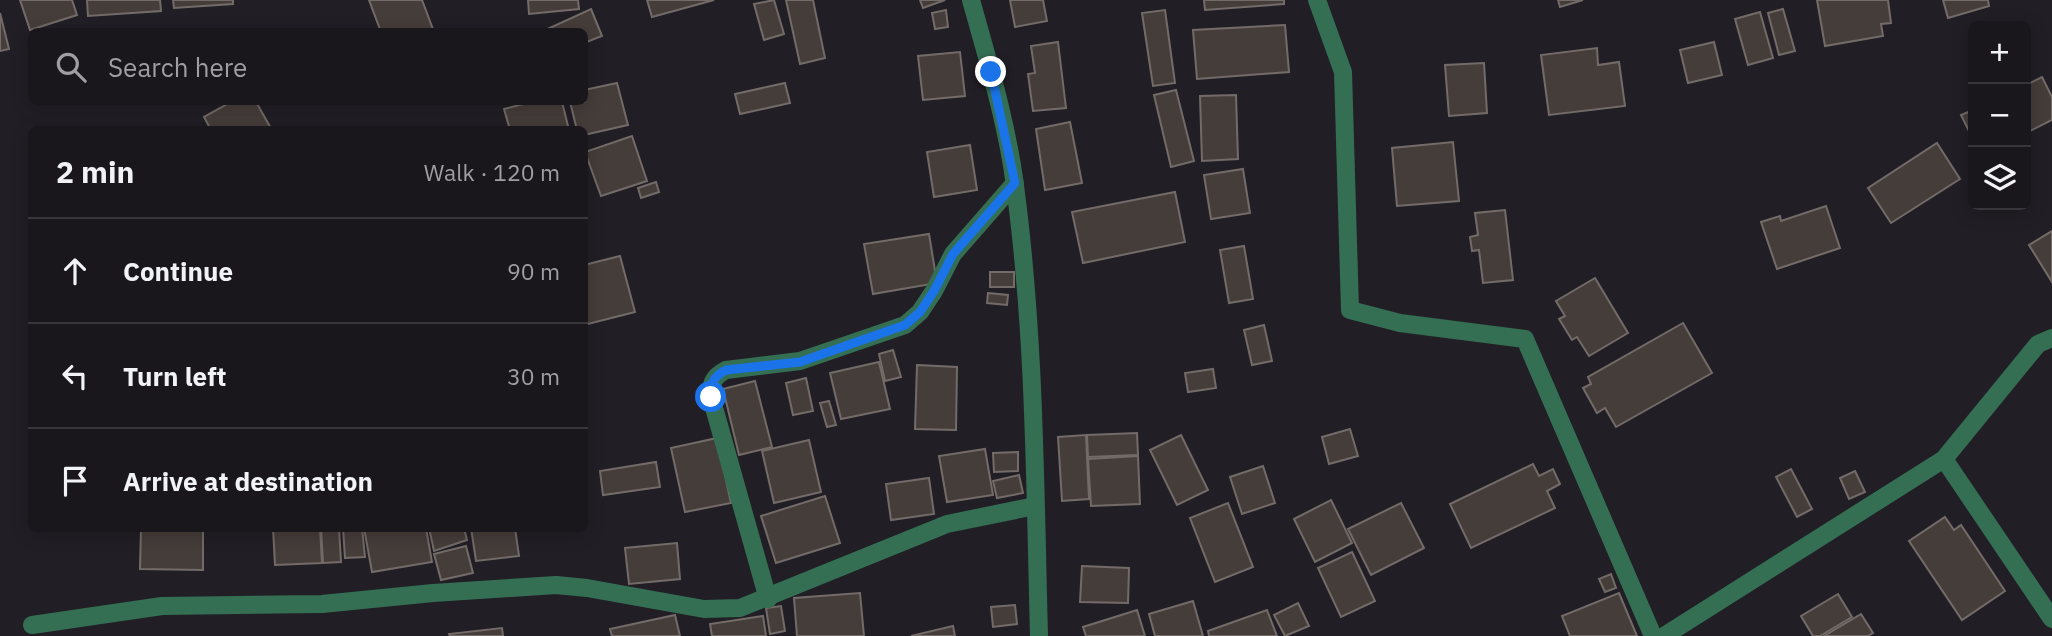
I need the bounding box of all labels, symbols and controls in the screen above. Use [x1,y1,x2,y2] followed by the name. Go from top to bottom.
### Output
[1968,21,2031,210] map controls
[1968,21,2031,84] button: +
[28,28,588,105] search box
[52,48,90,86] icon: search
[108,50,247,84] text: Search here
[975,56,1006,87] route end
[1968,84,2031,147] button: −
[1968,147,2031,210] button: layers
[56,152,134,191] text: 2 min
[424,157,560,187] text: Walk · 120 m
[56,252,94,290] icon: ahead
[123,254,233,288] text: Continue
[507,256,560,286] text: 90 m
[56,357,94,395] icon: left
[123,359,226,393] text: Turn left
[507,361,560,391] text: 30 m
[695,381,726,412] route start
[56,462,94,500] icon: arrive
[123,464,373,498] text: Arrive at destination

